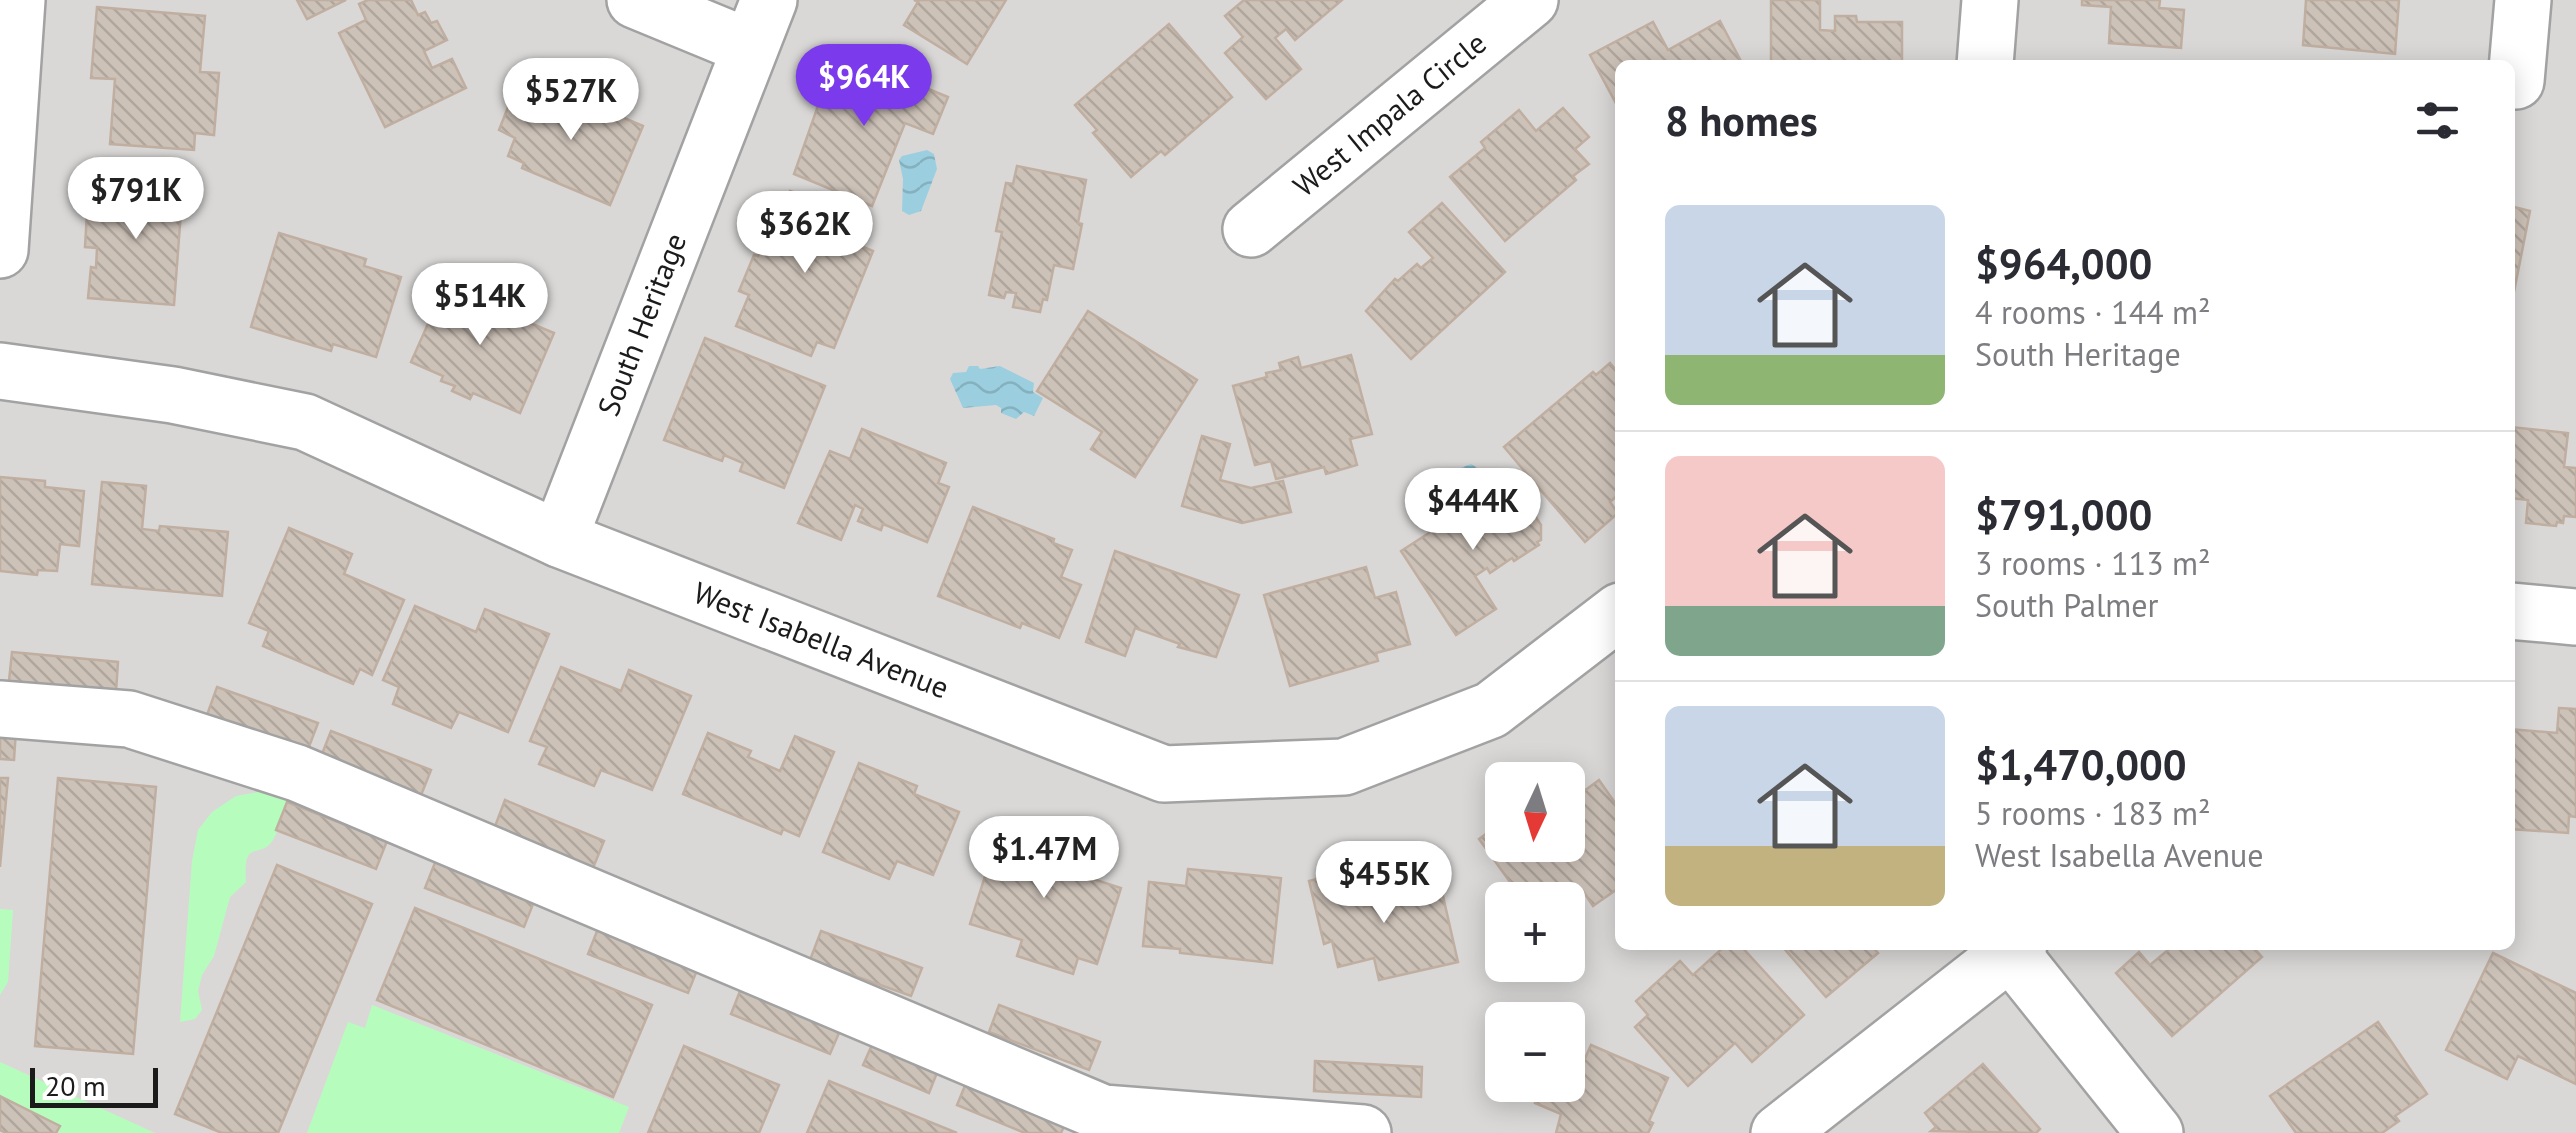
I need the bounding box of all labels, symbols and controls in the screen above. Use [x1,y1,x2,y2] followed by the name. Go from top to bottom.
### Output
[1285,23,1494,204] street label: West Impala Circle
[794,44,934,129] pin: $964K
[818,55,910,97] text: $964K
[501,58,641,143] pin: $527K
[525,69,617,111] text: $527K
[1665,93,1818,148] text: 8 homes
[2410,93,2465,148] icon: filters
[66,157,206,242] pin: $791K
[90,168,182,210] text: $791K
[735,191,875,276] pin: $362K
[759,202,851,244] text: $362K
[588,227,694,421] street label: South Heritage
[1975,236,2152,291] text: $964,000
[1745,245,1865,365] icon: home
[410,263,550,348] pin: $514K
[434,274,526,316] text: $514K
[1975,291,2211,333] text: 4 rooms · 144 m²
[1975,333,2181,375] text: South Heritage
[1403,468,1543,553] pin: $444K
[1427,479,1519,521] text: $444K
[1975,487,2152,542] text: $791,000
[1745,496,1865,616] icon: home
[1975,542,2211,584] text: 3 rooms · 113 m²
[688,572,955,706] street label: West Isabella Avenue
[1975,584,2158,626] text: South Palmer
[1975,737,2187,792] text: $1,470,000
[1745,746,1865,866] icon: home
[1485,762,1585,862] north arrow
[1485,762,1585,1102] map controls
[1975,792,2211,834] text: 5 rooms · 183 m²
[963,816,1125,901] pin: $1.47M
[991,827,1097,869] text: $1.47M
[1975,834,2263,876] text: West Isabella Avenue
[1314,841,1454,926] pin: $455K
[1338,852,1430,894] text: $455K
[1485,882,1585,982] button: +
[1485,1002,1585,1102] button: −
[30,1063,158,1108] scale bar
[45,1067,106,1104] text: 20 m

